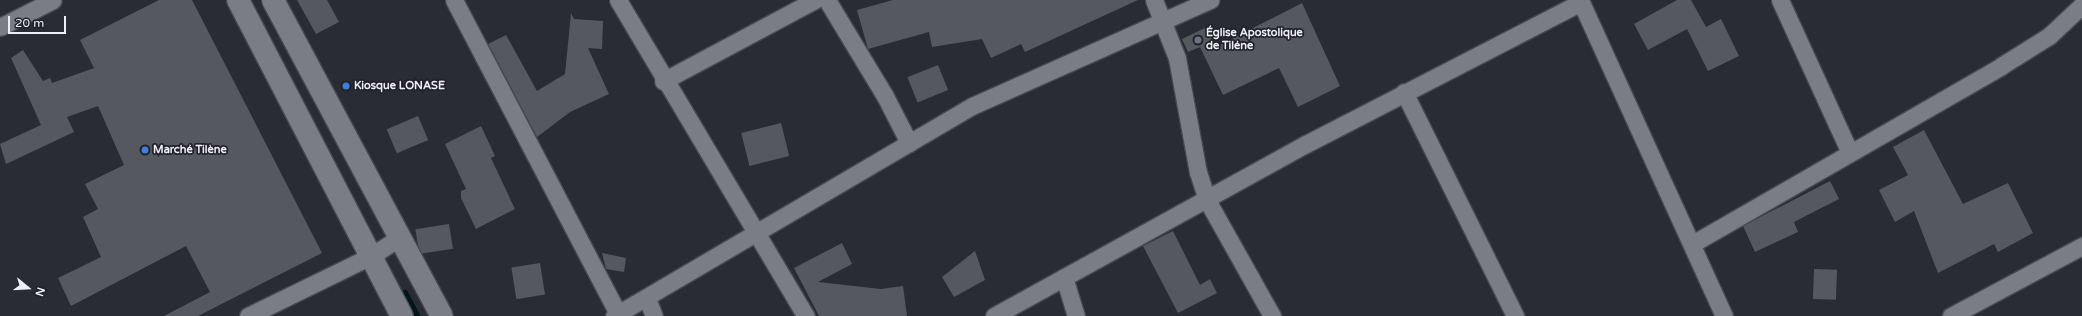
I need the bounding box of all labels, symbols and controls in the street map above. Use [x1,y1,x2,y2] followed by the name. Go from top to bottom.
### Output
[10,8,68,34] scale bar
[15,16,44,30] text: 20 m
[1206,27,1303,53] place label: Église Apostolique de Tiléne
[1193,35,1203,45] marker: Église Apostolique de Tiléne
[354,79,445,93] place label: Kiosque LONASE
[341,81,351,91] marker: Kiosque LONASE
[153,143,227,157] place label: Marché Tilène
[140,145,150,155] marker: Marché Tilène
[8,268,48,308] north arrow
[32,286,47,298] text: N

